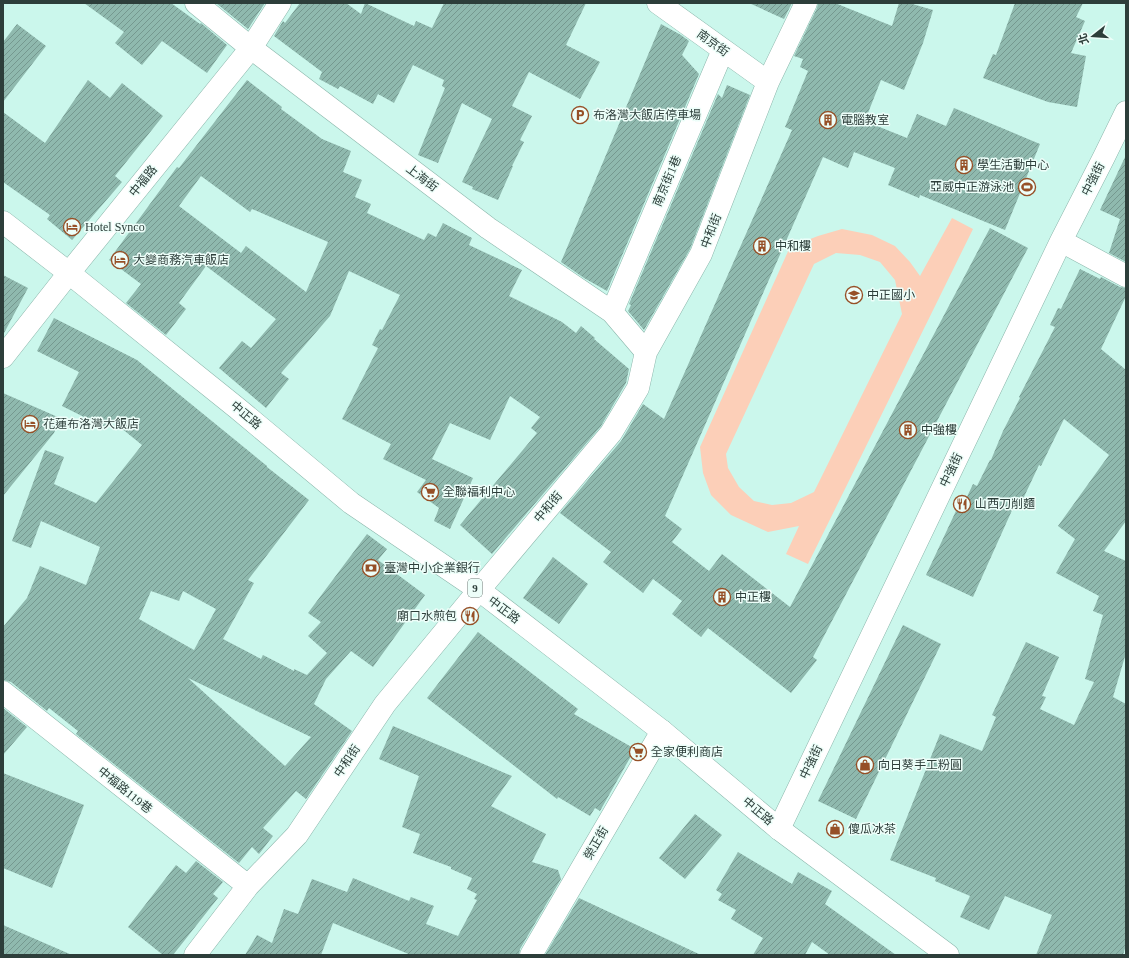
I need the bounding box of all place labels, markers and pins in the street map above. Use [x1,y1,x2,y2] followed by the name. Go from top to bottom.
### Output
[570,105,590,125] parking icon: 布洛灣大飯店停車場
[593,108,701,122] place label: 布洛灣大飯店停車場
[818,110,838,130] building icon: 電腦教室
[841,113,889,127] place label: 電腦教室
[954,155,974,175] building icon: 學生活動中心
[977,158,1049,172] place label: 學生活動中心
[1017,177,1037,197] sports icon: 亞威中正游泳池
[930,180,1014,194] place label: 亞威中正游泳池
[62,217,82,237] hotel icon: Hotel Synco
[85,220,145,234] place label: Hotel Synco
[752,236,772,256] building icon: 中和樓
[775,239,811,253] place label: 中和樓
[110,250,130,270] hotel icon: 大變商務汽車飯店
[133,253,229,267] place label: 大變商務汽車飯店
[844,285,864,305] school or university icon: 中正國小
[867,288,915,302] place label: 中正國小
[20,414,40,434] hotel icon: 花蓮布洛灣大飯店
[43,417,139,431] place label: 花蓮布洛灣大飯店
[898,420,918,440] building icon: 中強樓
[921,423,957,437] place label: 中強樓
[420,482,440,502] supermarket icon: 全聯福利中心
[443,485,515,499] place label: 全聯福利中心
[952,494,972,514] restaurant icon: 山西刀削麵
[975,497,1035,511] place label: 山西刀削麵
[361,558,381,578] bank icon: 臺灣中小企業銀行
[384,561,480,575] place label: 臺灣中小企業銀行
[712,587,732,607] building icon: 中正樓
[735,590,771,604] place label: 中正樓
[460,606,480,626] restaurant icon: 廟口水煎包
[397,609,457,623] place label: 廟口水煎包
[628,742,648,762] supermarket icon: 全家便利商店
[651,745,723,759] place label: 全家便利商店
[855,755,875,775] shop icon: 向日葵手工粉圓
[878,758,962,772] place label: 向日葵手工粉圓
[825,819,845,839] shop icon: 傻瓜冰茶
[848,822,896,836] place label: 傻瓜冰茶

